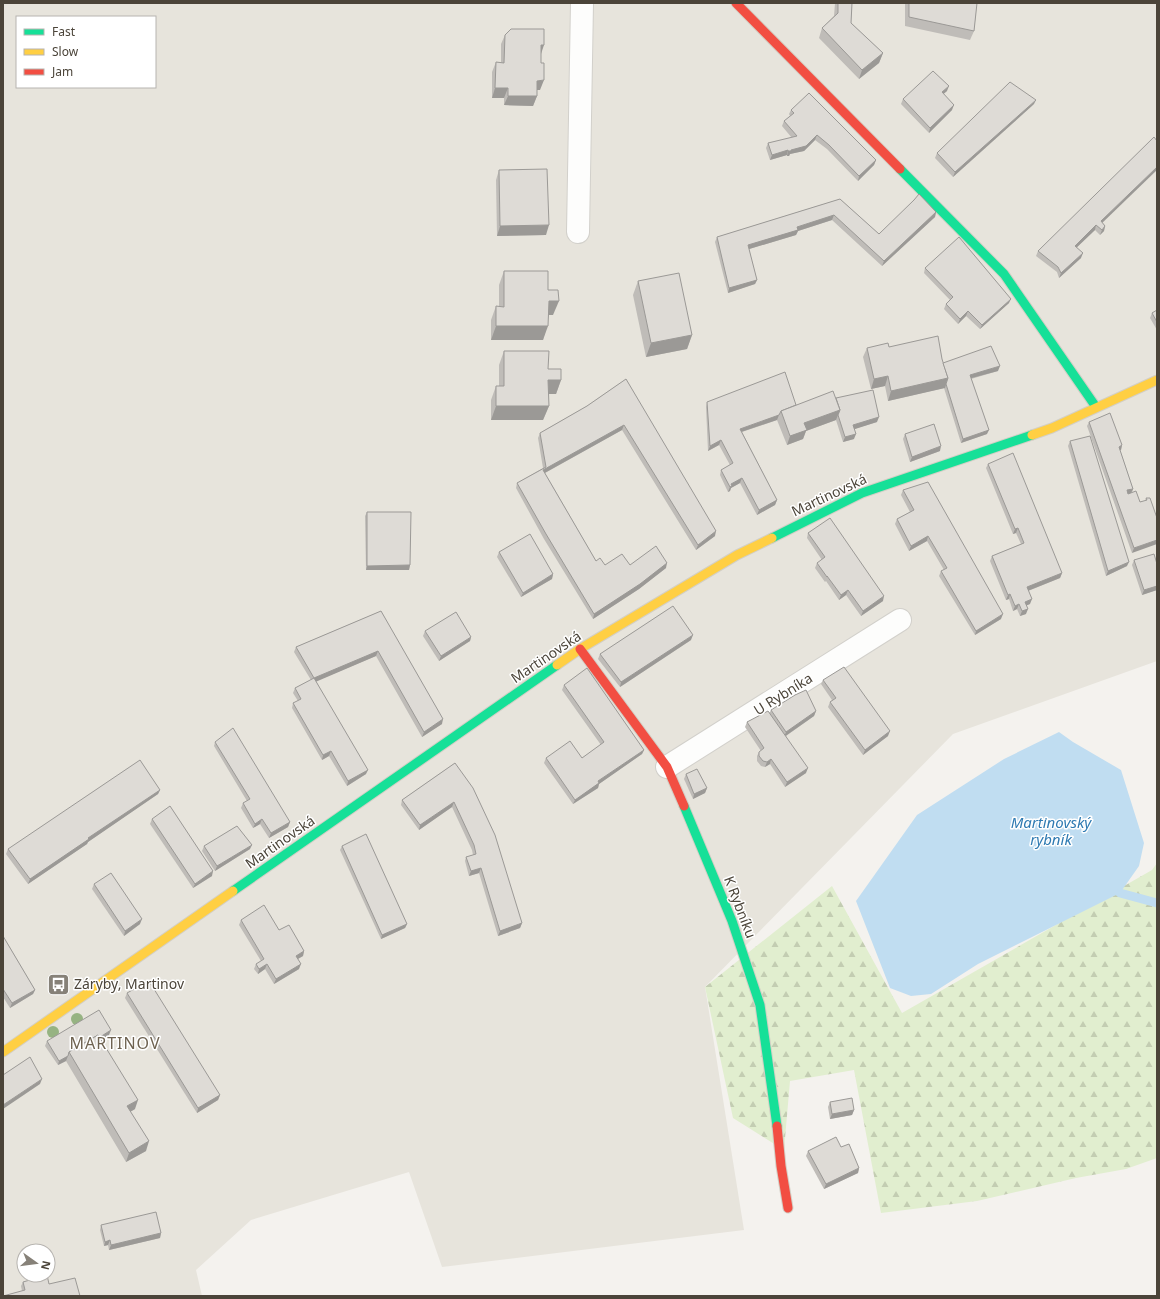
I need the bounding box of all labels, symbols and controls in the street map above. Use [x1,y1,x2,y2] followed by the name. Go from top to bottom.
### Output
[16,16,156,88] legend
[52,23,76,40] text: Fast
[52,43,79,60] text: Slow
[51,63,73,80] text: Jam
[788,469,870,520] street label: Martinovská
[507,626,585,687] street label: Martinovská
[750,668,816,719] street label: U Rybníka
[241,811,318,873] street label: Martinovská
[1011,812,1092,849] water label: Martinovský rybník
[720,873,761,941] street label: K Rybníku
[46,971,72,997] bus stop icon: Záryby, Martinov
[74,974,185,993] place label: Záryby, Martinov
[69,1032,161,1054] district label: MARTINOV
[16,1243,56,1283] north arrow
[38,1259,55,1272] text: N

